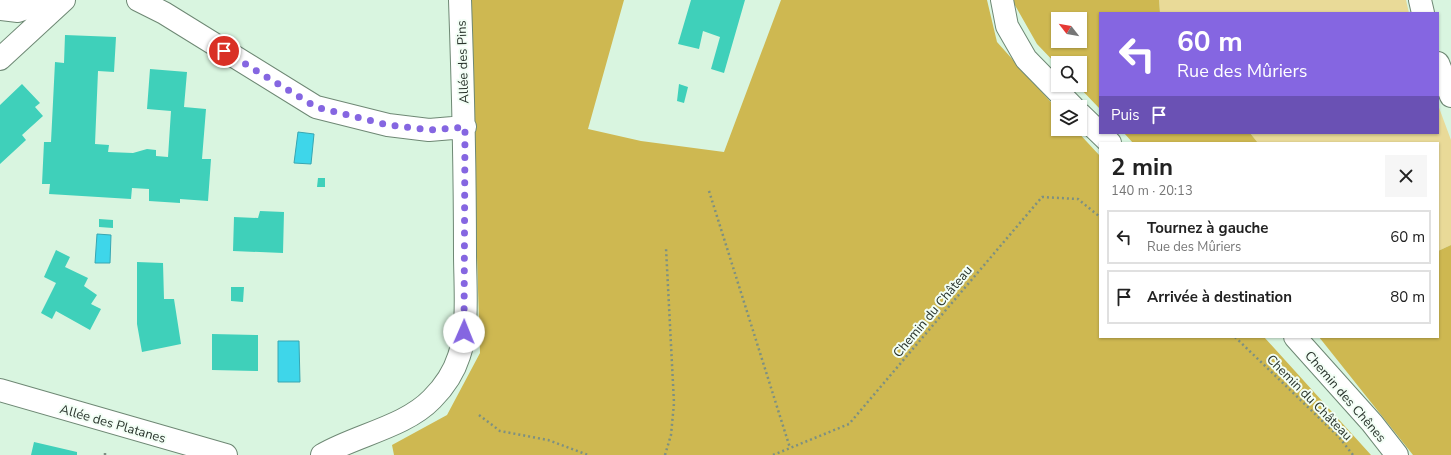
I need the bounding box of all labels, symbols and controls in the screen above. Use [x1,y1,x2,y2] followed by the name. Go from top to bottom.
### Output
[1051,12,1087,48] north arrow
[1051,12,1087,136] map controls
[453,20,473,104] street label: Allée des Pins
[1177,23,1243,61] text: 60 m
[1111,28,1163,80] icon: left
[207,34,241,68] pin
[213,40,235,62] icon: arrive
[1051,56,1087,92] button: search
[1177,59,1307,83] text: Rue des Mûriers
[1051,100,1087,136] button: layers
[1148,104,1170,126] icon: arrive
[1111,105,1140,125] text: Puis
[1111,151,1173,183] text: 2 min
[1385,155,1427,197] button: close
[1111,182,1193,200] text: 140 m · 20:13
[1147,218,1269,238] text: Tournez à gauche
[1113,226,1135,248] icon: left
[1390,227,1425,247] text: 60 m
[1147,238,1241,256] text: Rue des Mûriers
[889,262,977,361] street label: Chemin du Château
[1113,286,1135,308] icon: arrive
[1147,287,1292,307] text: Arrivée à destination
[1390,287,1425,307] text: 80 m
[443,311,485,353] position arrow
[1301,347,1390,446] street label: Chemin des Chênes
[1262,351,1356,445] street label: Chemin du Château
[58,400,168,448] street label: Allée des Platanes

